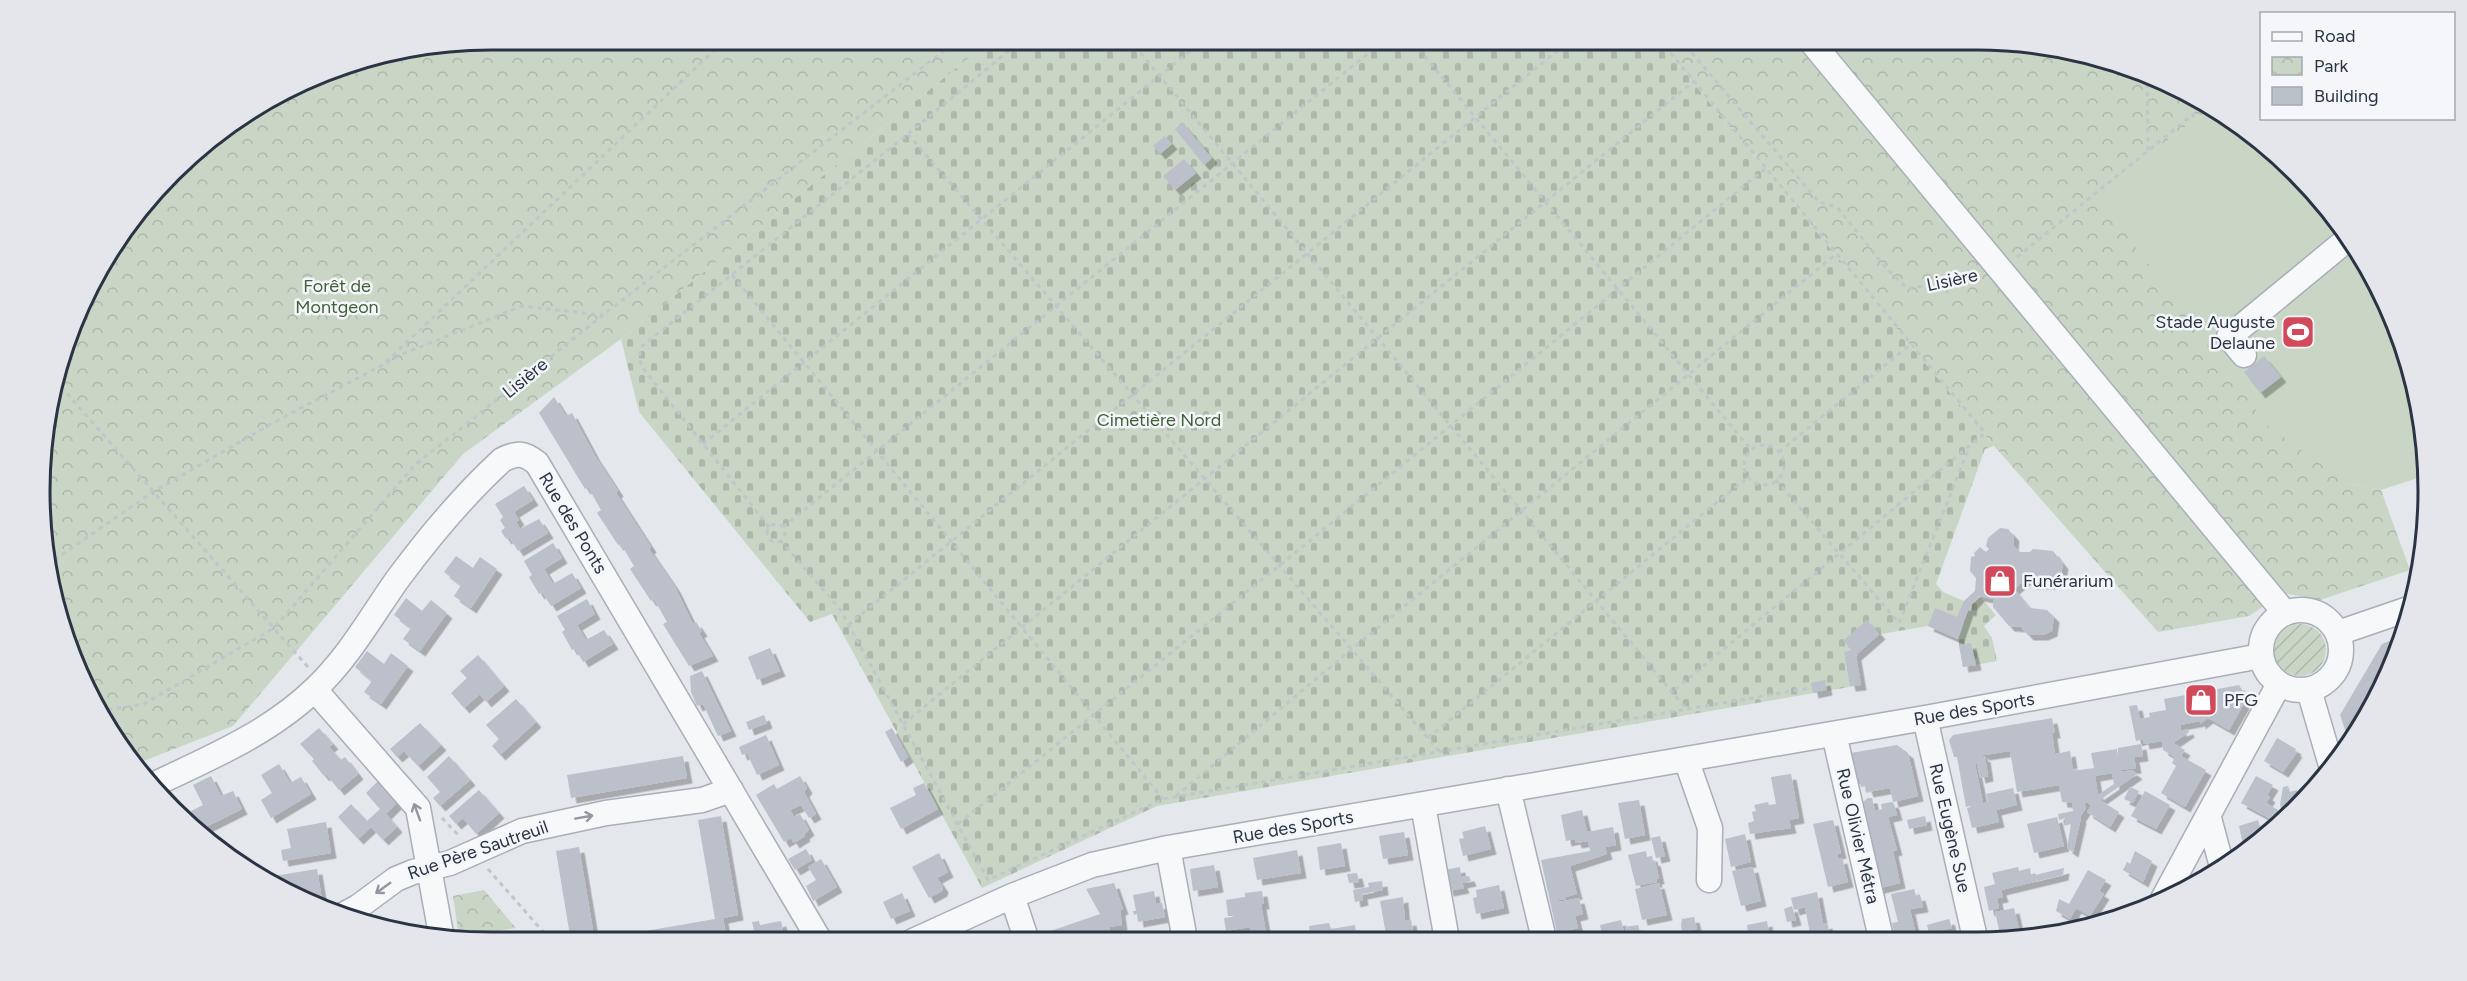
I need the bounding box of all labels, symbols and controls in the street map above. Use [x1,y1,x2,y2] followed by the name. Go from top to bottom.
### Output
[2260,12,2455,120] legend
[2314,25,2355,47] text: Road
[2314,55,2349,77] text: Park
[2314,85,2379,107] text: Building
[1924,264,1980,296] street label: Lisière
[295,275,379,318] park label: Forêt de Montgeon
[2155,311,2275,354] place label: Stade Auguste Delaune
[2280,314,2316,350] sports icon: Stade Auguste Delaune
[498,353,552,403] street label: Lisière
[1097,409,1221,431] park label: Cimetière Nord
[534,468,612,578] street label: Rue des Ponts
[1982,563,2018,599] shop icon: Funérarium
[2023,570,2113,592] place label: Funérarium
[2183,682,2219,718] shop icon: PFG
[1912,688,2036,730] street label: Rue des Sports
[2224,689,2258,711] place label: PFG
[1924,761,1976,895] street label: Rue Eugène Sue
[1832,766,1884,906] street label: Rue Olivier Métra
[411,803,422,821] one-way arrow
[1231,806,1355,848] street label: Rue des Sports
[573,811,593,822] one-way arrow
[405,816,551,884] street label: Rue Père Sautreuil
[376,882,392,894] one-way arrow

